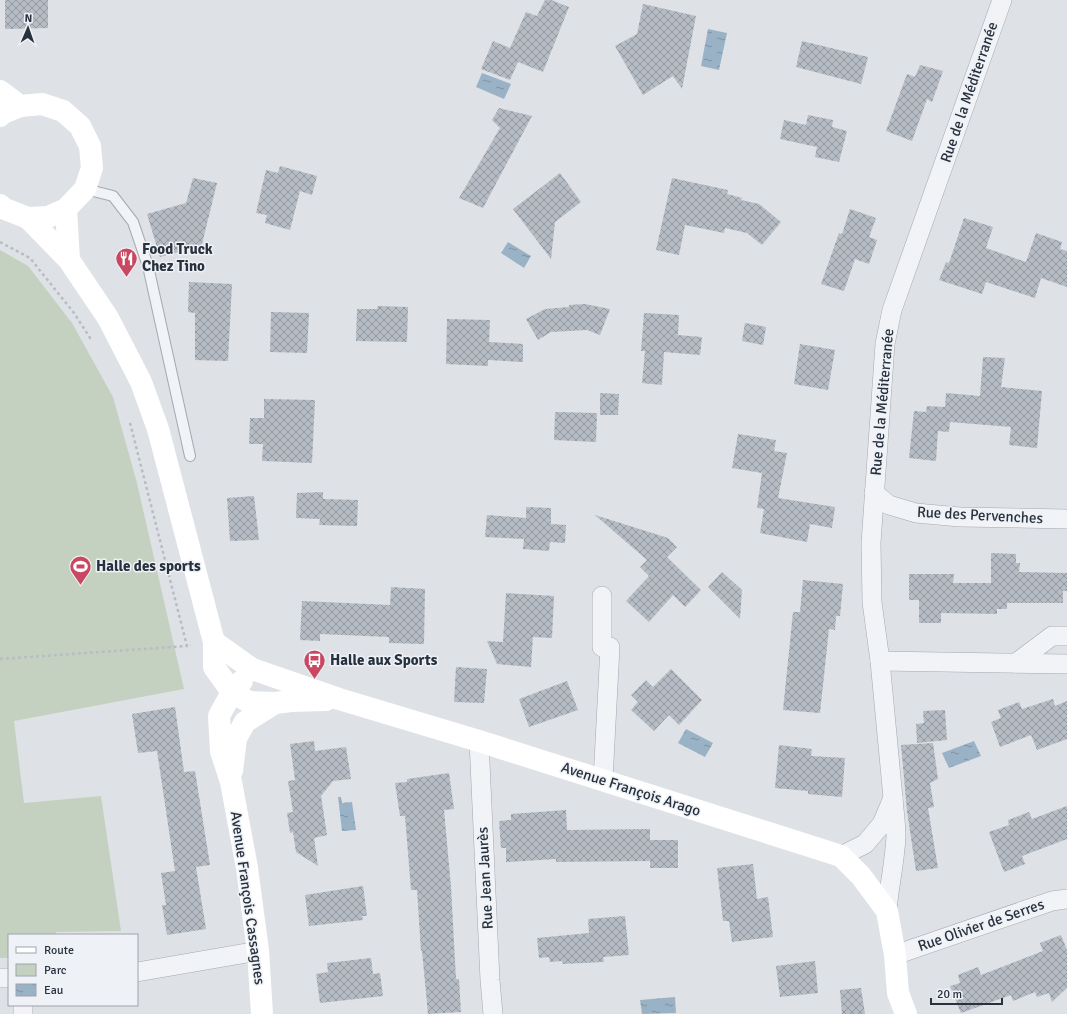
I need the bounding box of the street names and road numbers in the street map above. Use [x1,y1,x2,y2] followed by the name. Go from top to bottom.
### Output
[936,19,1002,165] street label: Rue de la Méditerranée
[867,328,897,476] street label: Rue de la Méditerranée
[917,503,1044,527] street label: Rue des Pervenches
[559,758,703,820] street label: Avenue François Arago
[227,810,269,986] street label: Avenue François Cassagnes
[473,826,497,930] street label: Rue Jean Jaurès
[916,895,1047,955] street label: Rue Olivier de Serres

